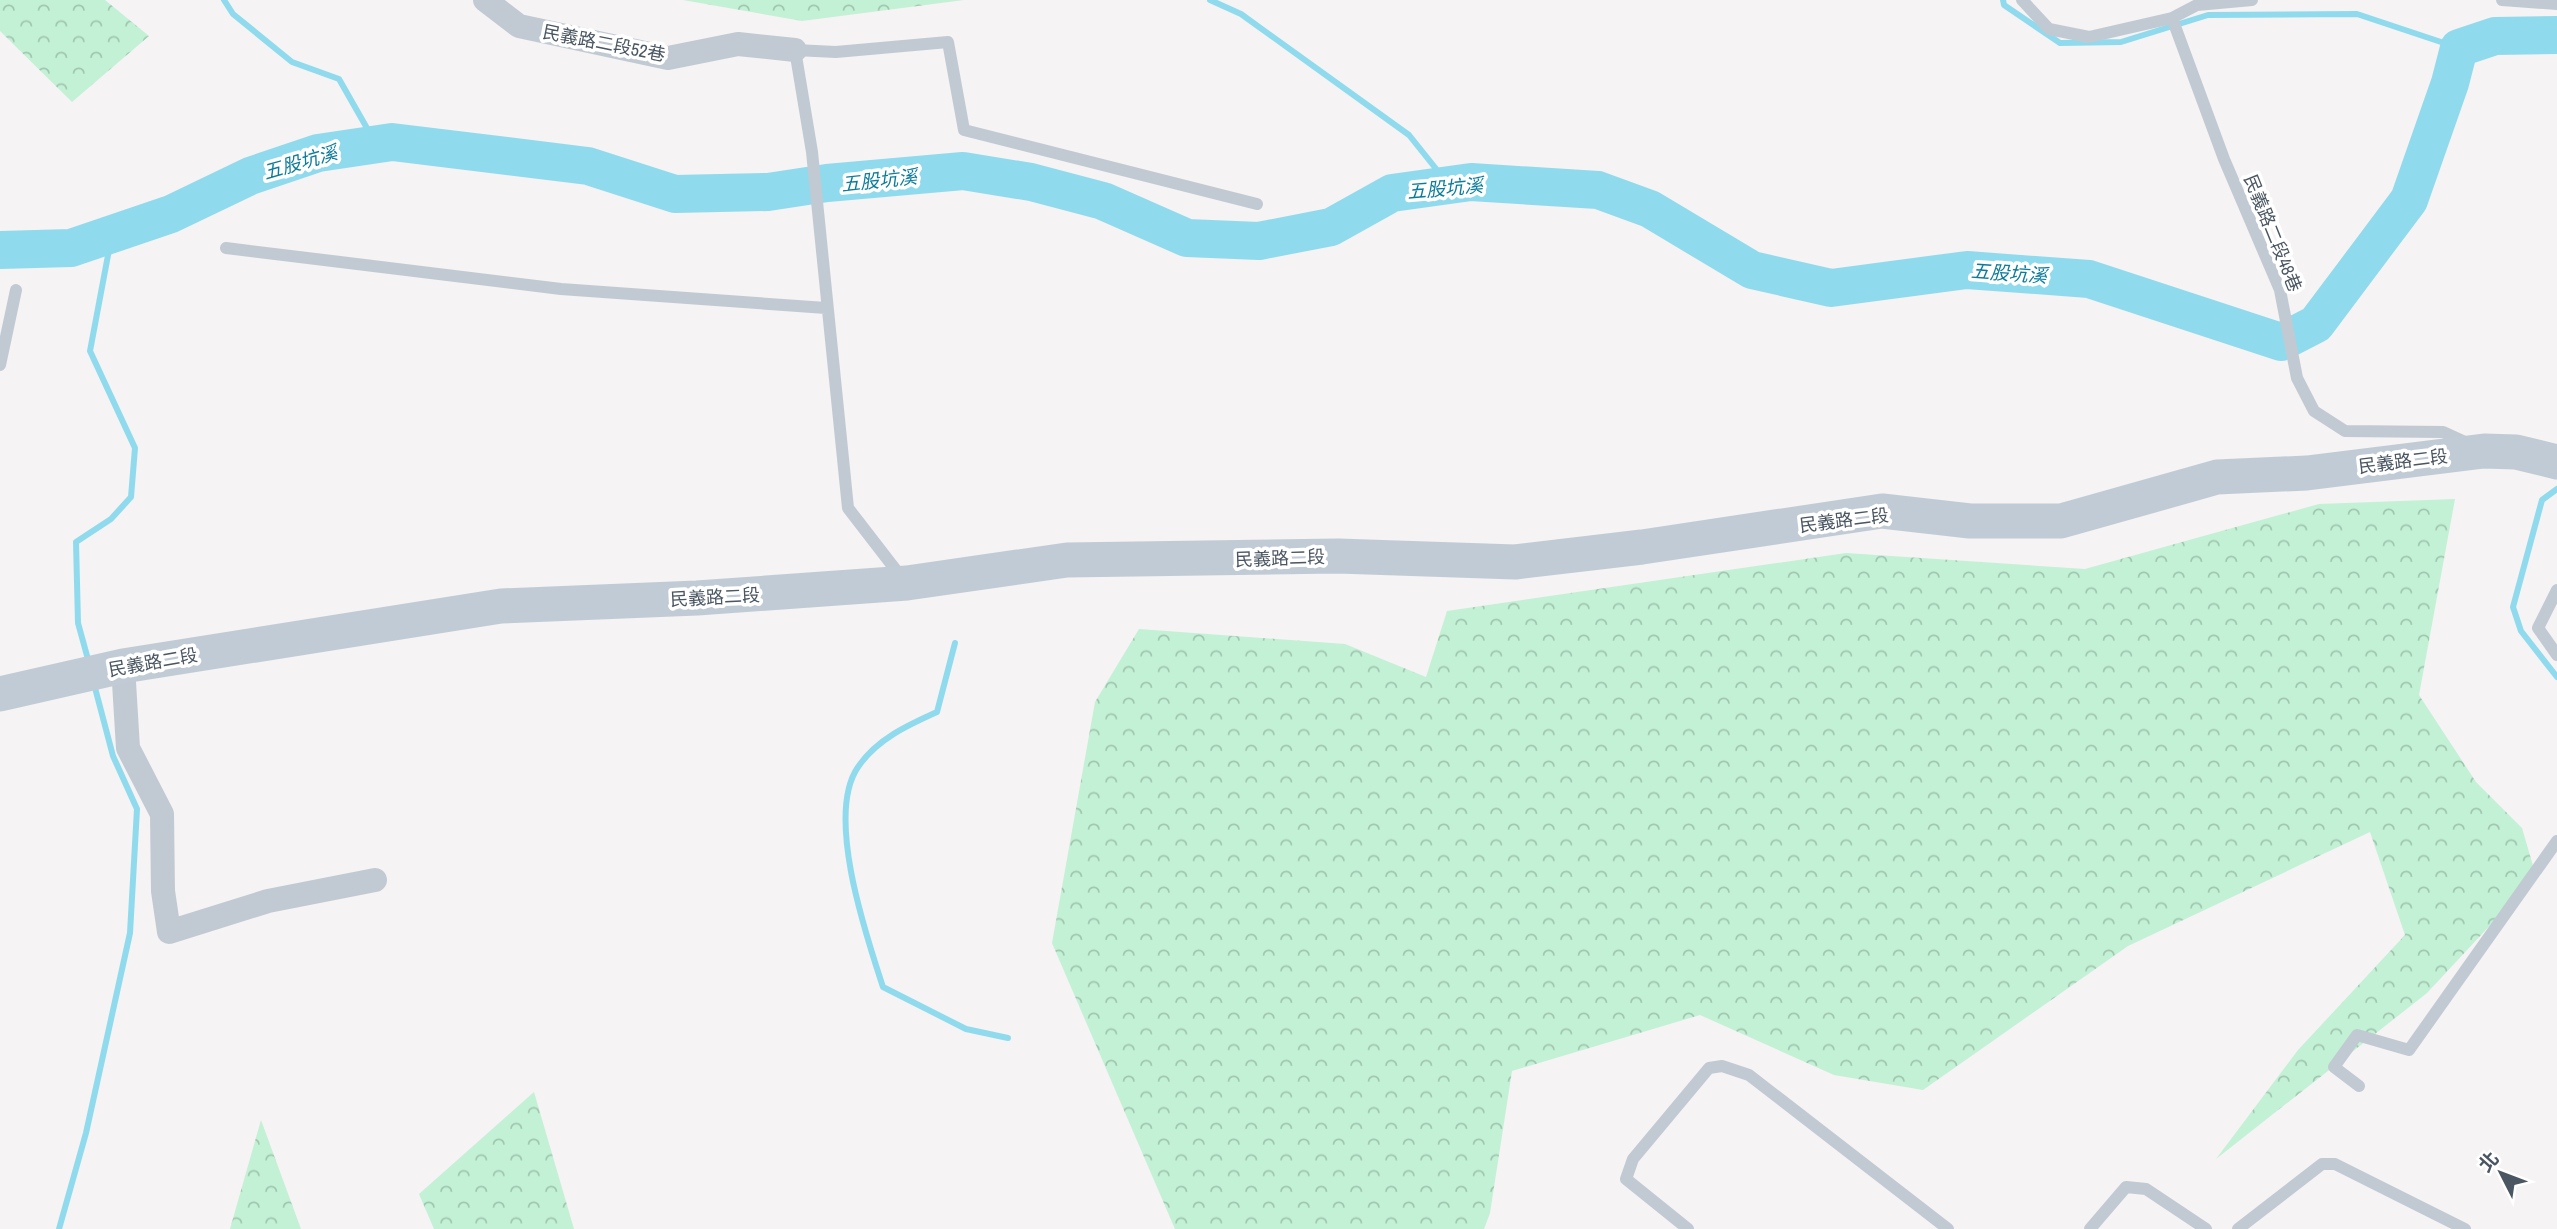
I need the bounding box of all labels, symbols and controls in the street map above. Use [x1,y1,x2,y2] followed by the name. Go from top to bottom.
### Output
[541,19,667,67] street label: 民義路二段52巷
[260,138,343,185] water label: 五股坑溪
[840,163,921,197] water label: 五股坑溪
[1406,171,1487,204] water label: 五股坑溪
[2238,171,2308,295] street label: 民義路二段48巷
[1970,257,2051,289] water label: 五股坑溪
[2357,443,2449,479] street label: 民義路二段
[1798,502,1890,538] street label: 民義路二段
[1235,544,1325,572] street label: 民義路二段
[669,582,761,612] street label: 民義路二段
[107,642,199,682] street label: 民義路二段
[2466,1138,2536,1208] north arrow
[2472,1146,2504,1177] text: 北

